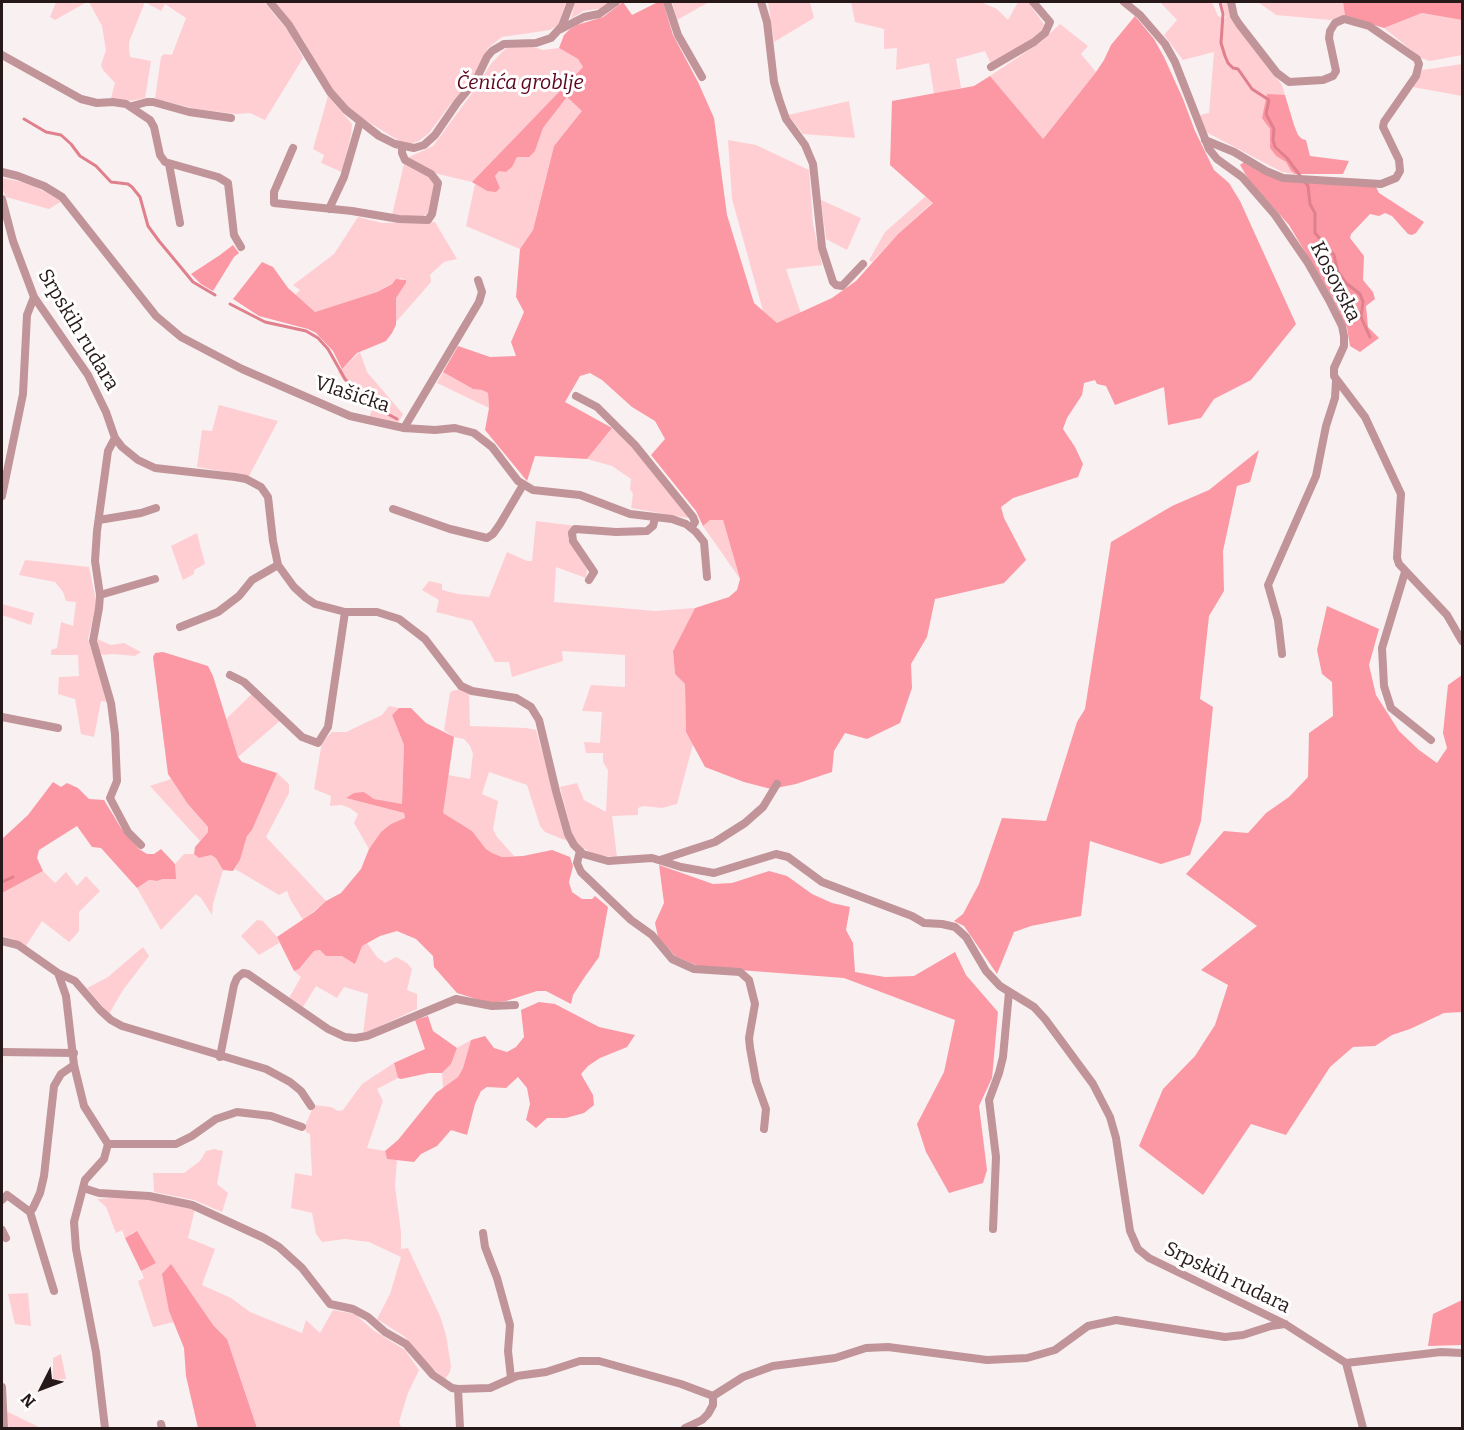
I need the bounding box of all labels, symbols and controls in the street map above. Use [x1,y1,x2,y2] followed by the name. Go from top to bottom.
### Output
[456,71,584,95] park label: Čenića groblje
[1305,238,1365,326] street label: Kosovska
[32,265,124,395] street label: Srpskih rudara
[311,372,393,418] street label: Vlašićka
[1160,1237,1294,1319] street label: Srpskih rudara
[12,1358,72,1418] north arrow
[17,1389,39,1411] text: N

